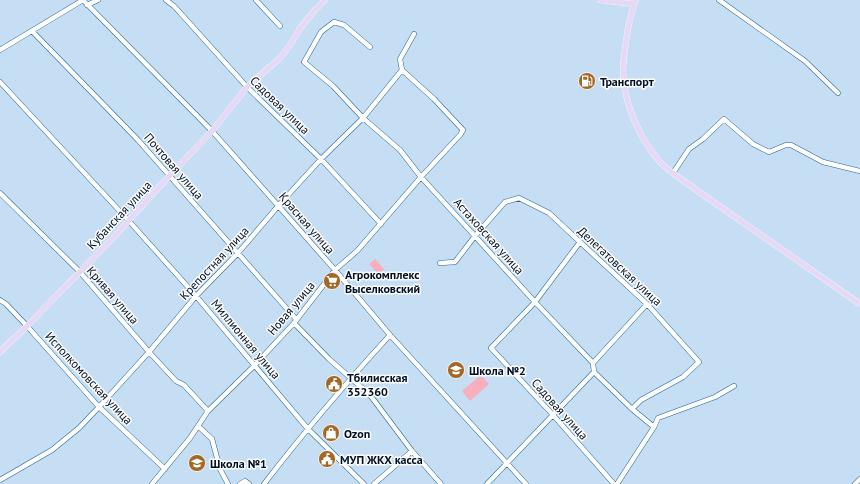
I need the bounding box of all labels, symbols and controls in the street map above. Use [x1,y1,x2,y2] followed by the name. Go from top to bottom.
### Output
[577,71,597,91] fuel station icon: Транспорт
[247,73,313,137] street label: Садовая улица
[600,74,654,89] place label: Транспорт
[141,130,207,202] street label: Почтовая улица
[83,178,155,252] street label: Кубанская улица
[276,189,338,257] street label: Красная улица
[451,195,527,277] street label: Астаховская улица
[176,223,252,303] street label: Крепостная улица
[575,223,665,309] street label: Делегатовская улица
[84,263,142,327] street label: Кривая улица
[345,267,420,296] place label: Агрокомплекс Выселковский
[322,271,342,291] supermarket icon: Агрокомплекс Выселковский
[264,278,318,338] street label: Новая улица
[208,296,284,382] street label: Миллионная улица
[42,329,136,427] street label: Исполкомовская улица
[446,360,466,380] school or university icon: Школа №2
[469,363,526,378] place label: Школа №2
[347,370,408,399] place label: Тбилисская 352360
[324,374,344,394] public building icon: Тбилисская 352360
[529,375,591,443] street label: Садовая улица
[321,423,341,443] shop icon: Ozon
[344,426,370,441] place label: Ozon
[317,449,337,469] public building icon: МУП ЖКХ касса
[340,452,423,467] place label: МУП ЖКХ касса
[187,453,207,473] school or university icon: Школа №1
[210,456,267,471] place label: Школа №1

